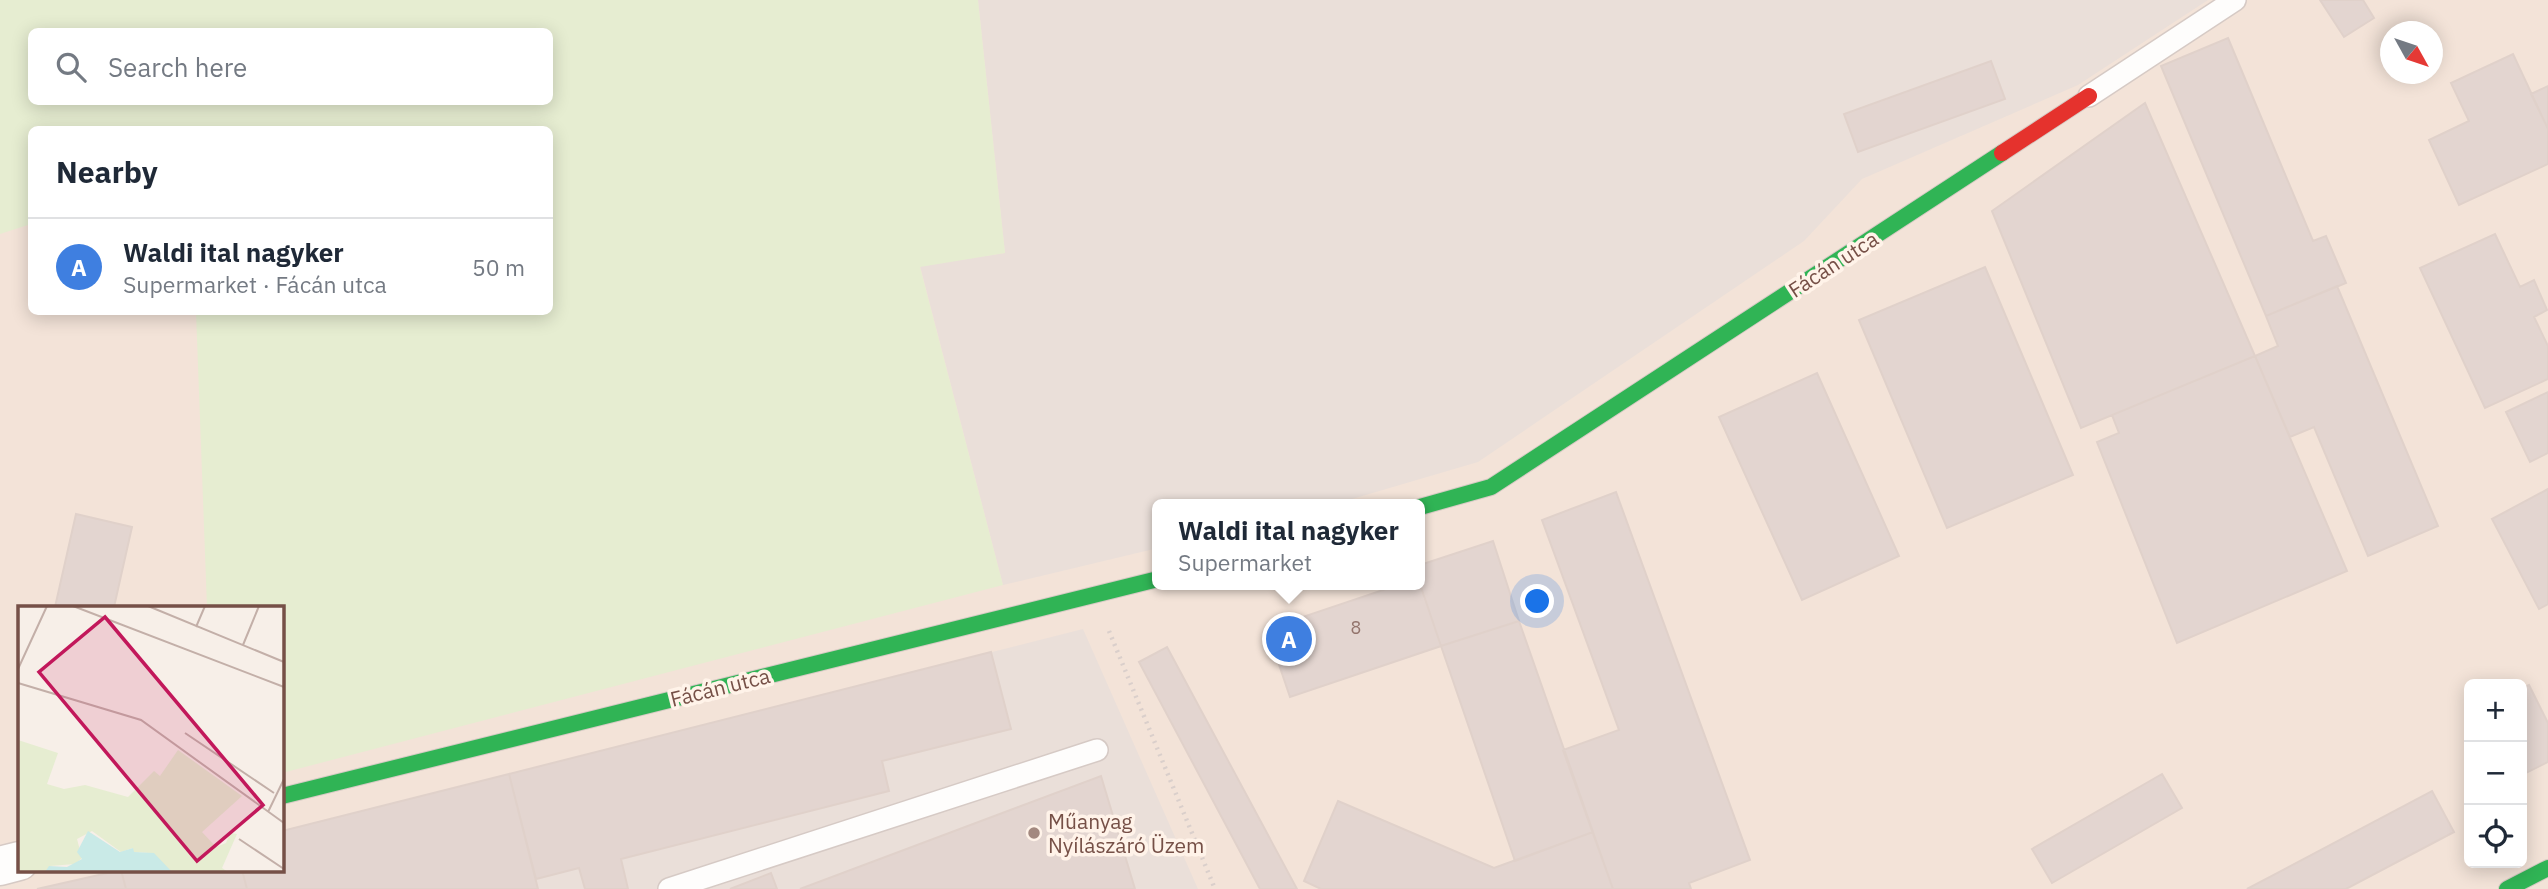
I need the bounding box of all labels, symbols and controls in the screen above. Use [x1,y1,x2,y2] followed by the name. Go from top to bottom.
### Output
[2380,21,2443,84] north arrow
[28,28,553,105] search box
[52,48,90,86] icon: search
[108,50,247,84] text: Search here
[56,152,158,191] text: Nearby
[1783,225,1883,303] street label: Fácán utca
[123,235,344,269] text: Waldi ital nagyker
[71,252,87,282] text: A
[472,252,525,282] text: 50 m
[123,269,387,299] text: Supermarket · Fácán utca
[1152,499,1425,590] popup
[1178,513,1399,547] text: Waldi ital nagyker
[1178,547,1312,577] text: Supermarket
[1520,584,1554,618] your location
[18,606,284,872] inset map
[1266,613,1312,665] pin: A
[1351,616,1361,639] house number: 8
[667,661,773,713] street label: Fácán utca
[2464,679,2527,868] map controls
[2464,679,2527,742] button: +
[2464,742,2527,805] button: −
[2464,805,2527,868] button: locate
[1048,807,1204,859] place label: Műanyag Nyílászáró Üzem
[1026,825,1042,841] marker: Műanyag Nyílászáró Üzem

